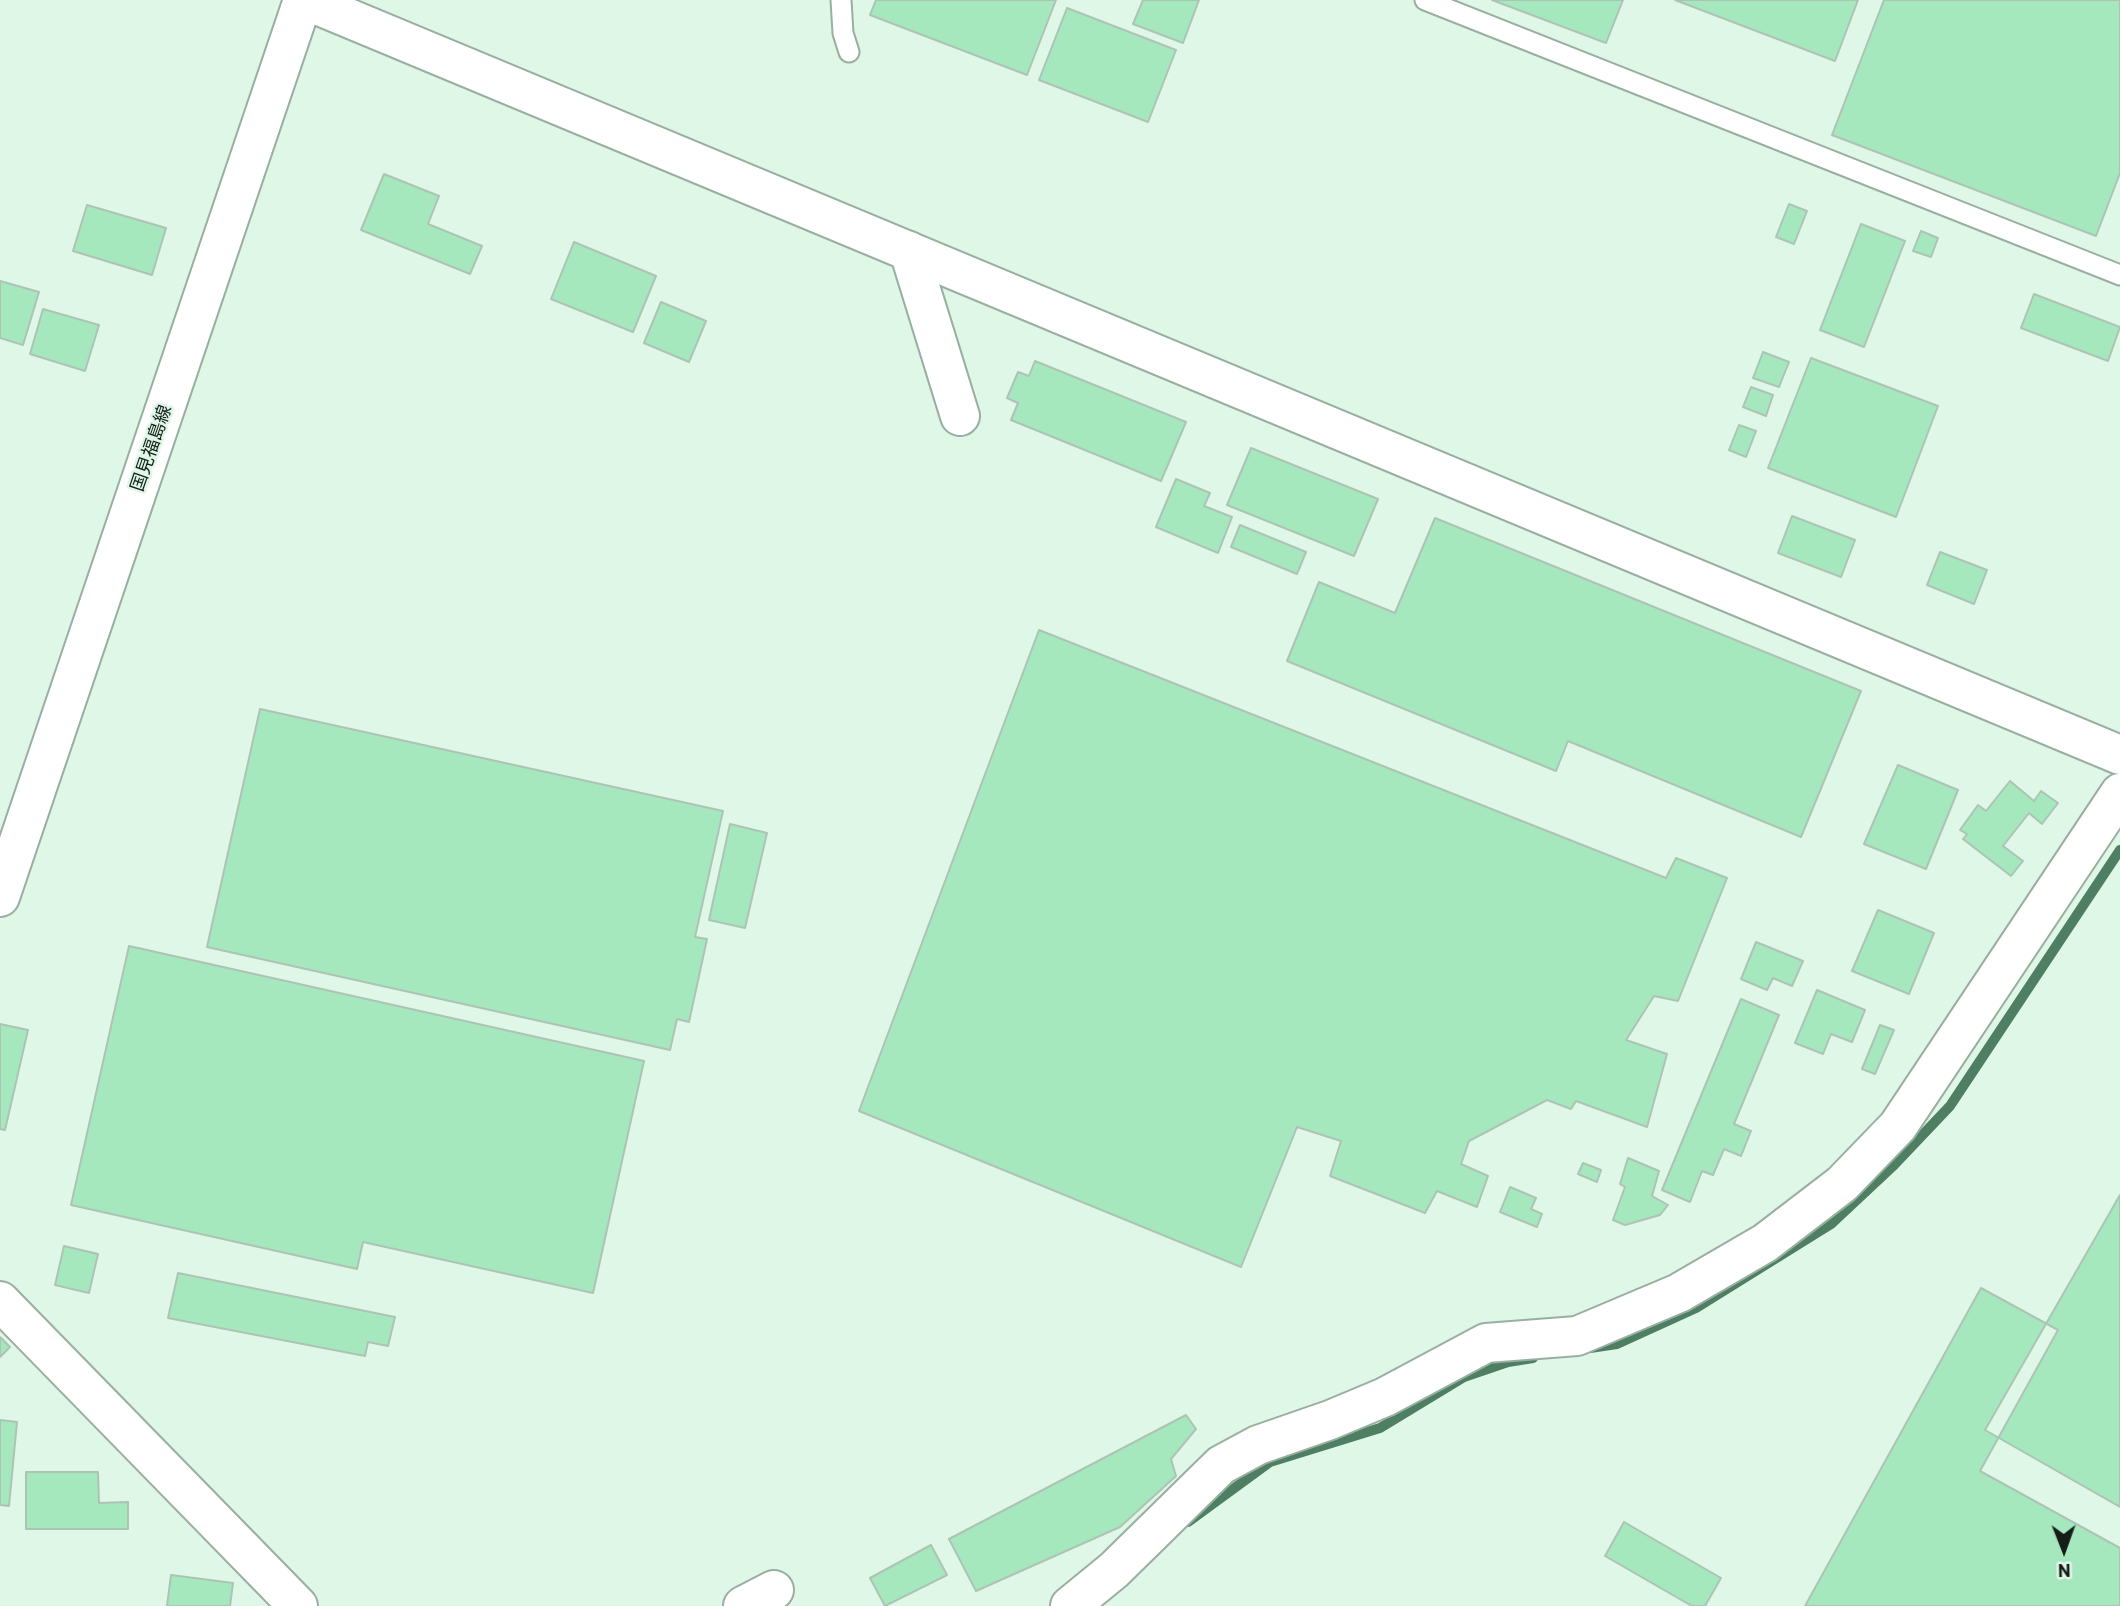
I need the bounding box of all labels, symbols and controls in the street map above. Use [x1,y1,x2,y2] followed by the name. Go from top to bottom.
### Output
[126,402,176,494] street label: 国見福島線
[2029,1515,2099,1585] north arrow
[2058,1560,2071,1583] text: N

